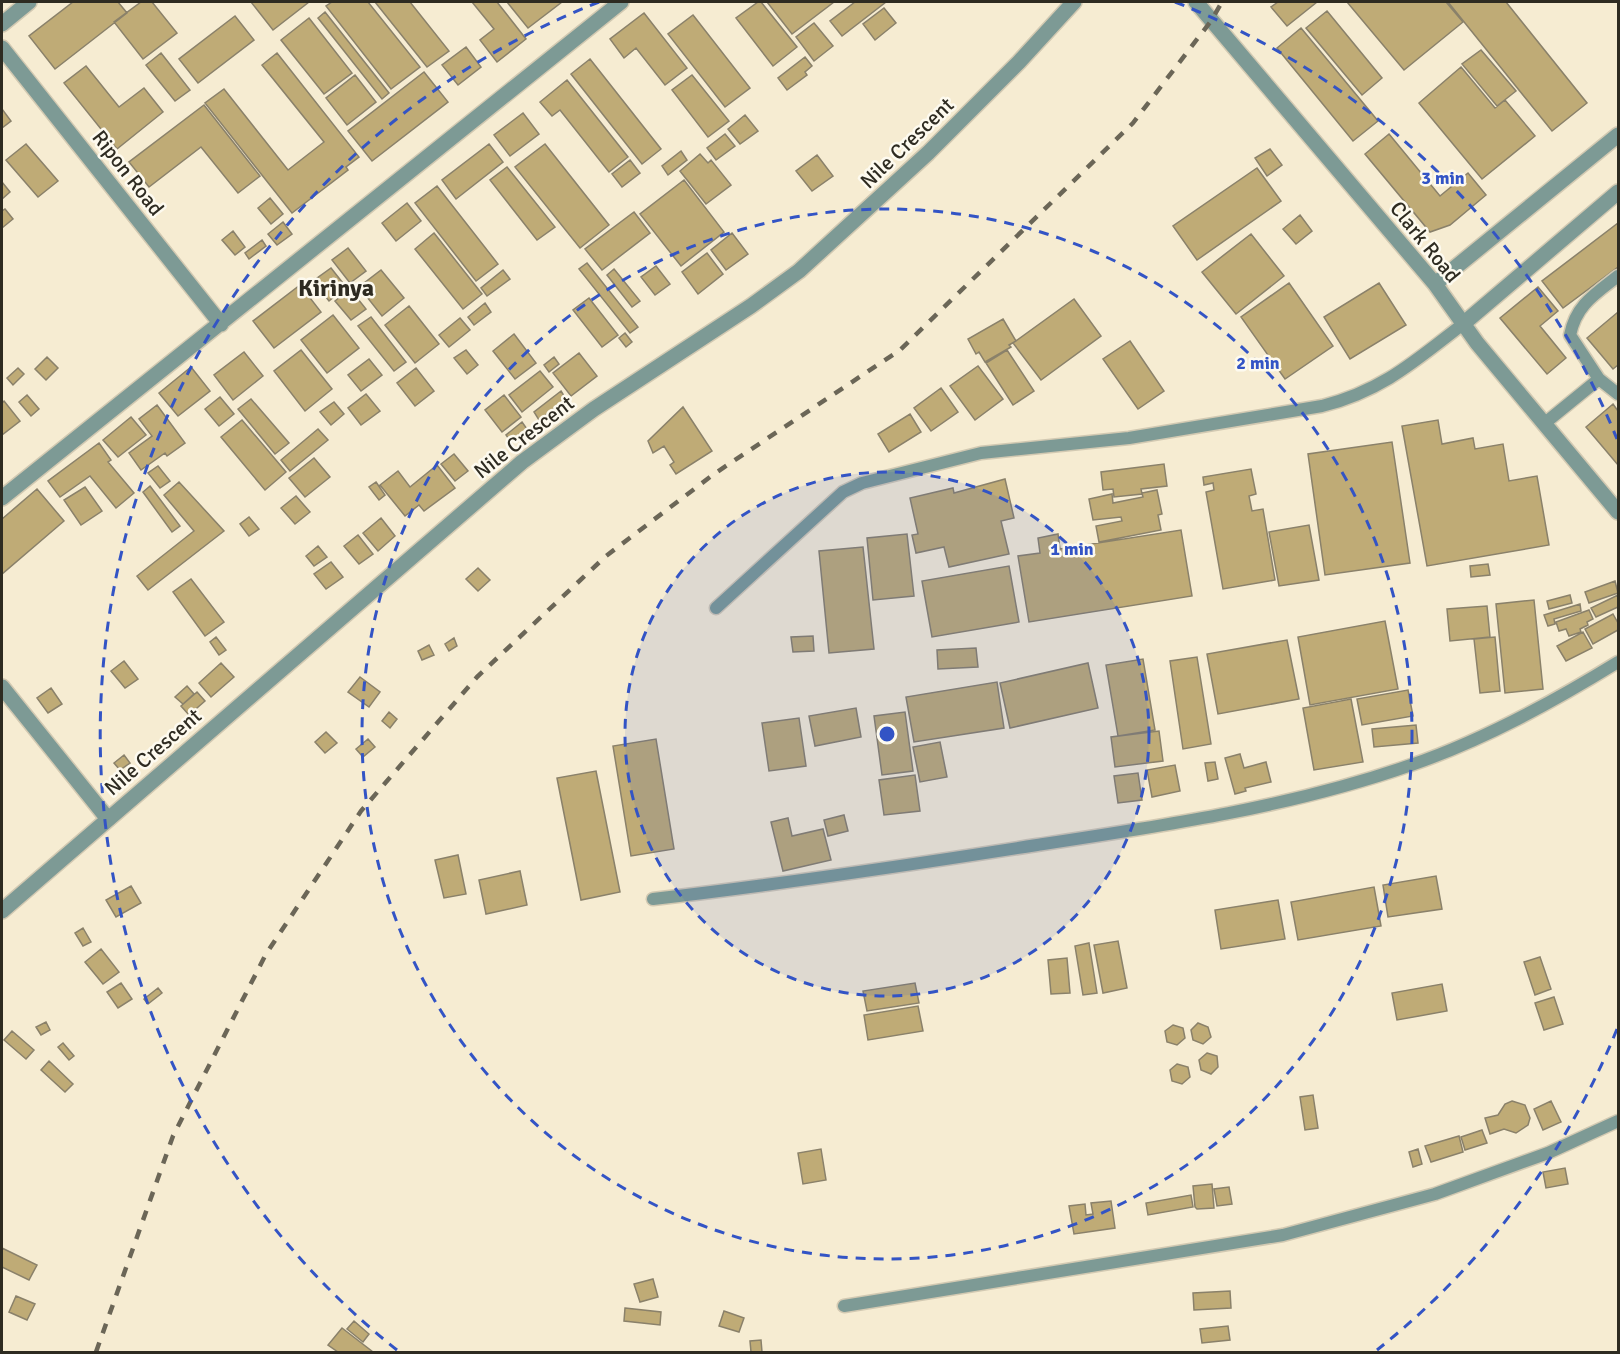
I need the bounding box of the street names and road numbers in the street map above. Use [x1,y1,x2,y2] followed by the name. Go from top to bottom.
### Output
[855,92,959,194] street label: Nile Crescent
[87,125,169,221] street label: Ripon Road
[1384,196,1466,288] street label: Clark Road
[469,390,579,484] street label: Nile Crescent
[99,703,207,801] street label: Nile Crescent

